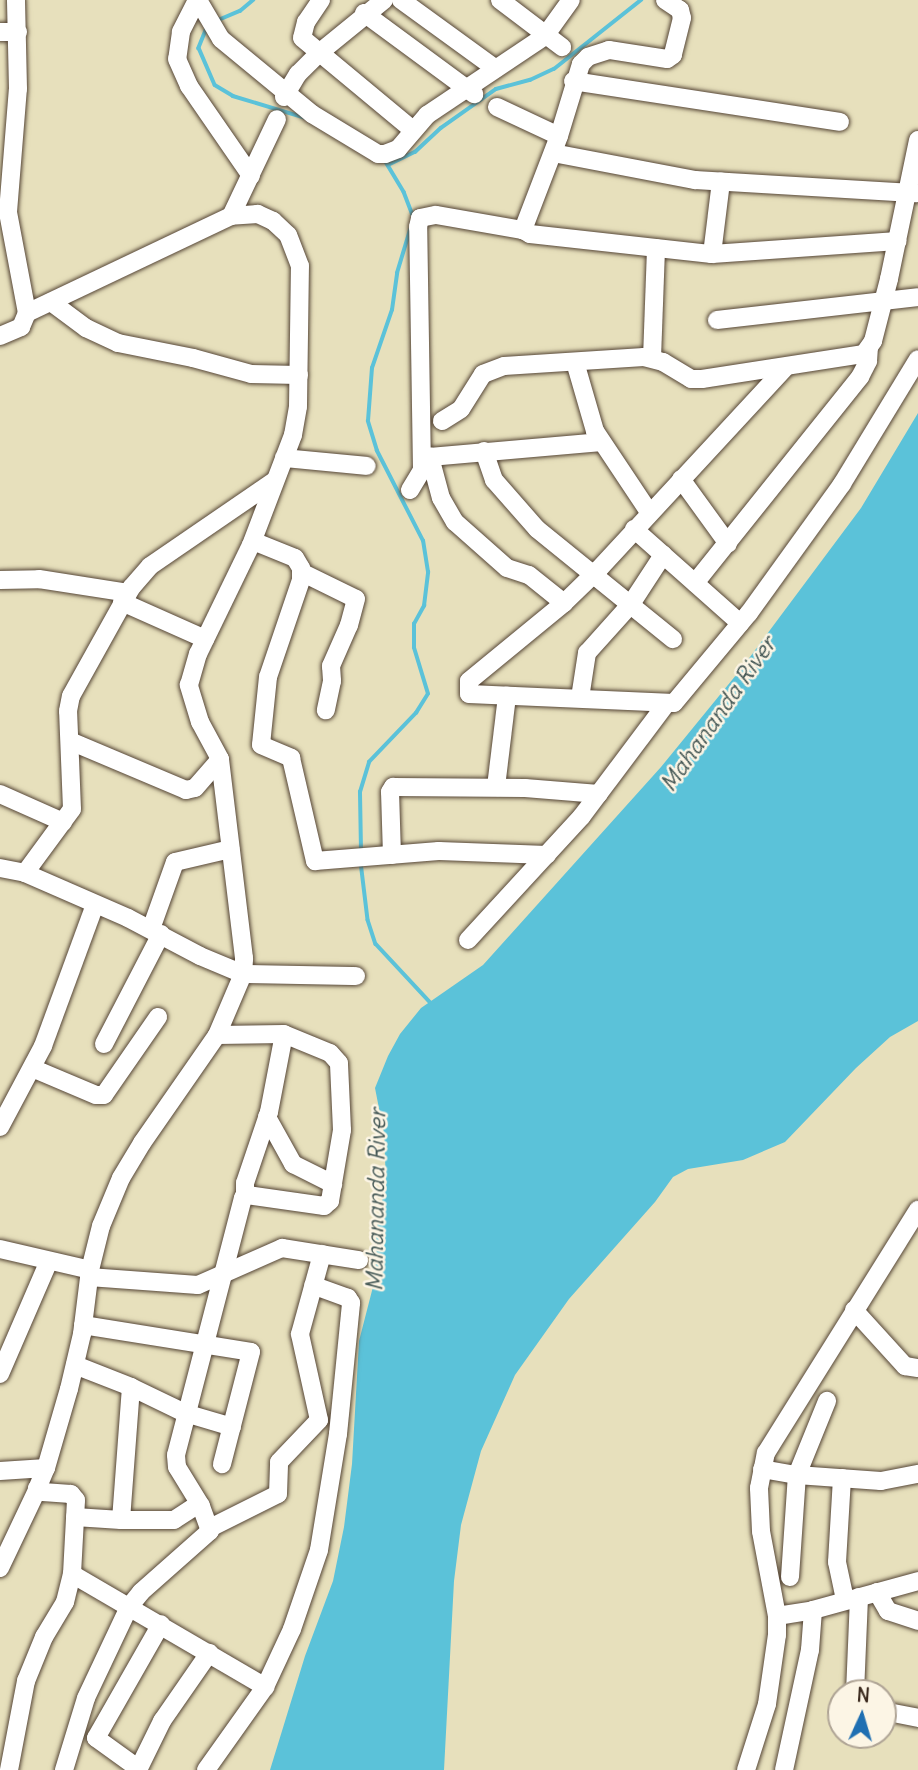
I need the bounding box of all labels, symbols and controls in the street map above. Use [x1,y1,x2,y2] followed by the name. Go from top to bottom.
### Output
[654,631,782,797] water label: Mahananda River
[361,1108,391,1292] water label: Mahananda River
[827,1679,897,1749] north arrow
[856,1683,871,1707] text: N

